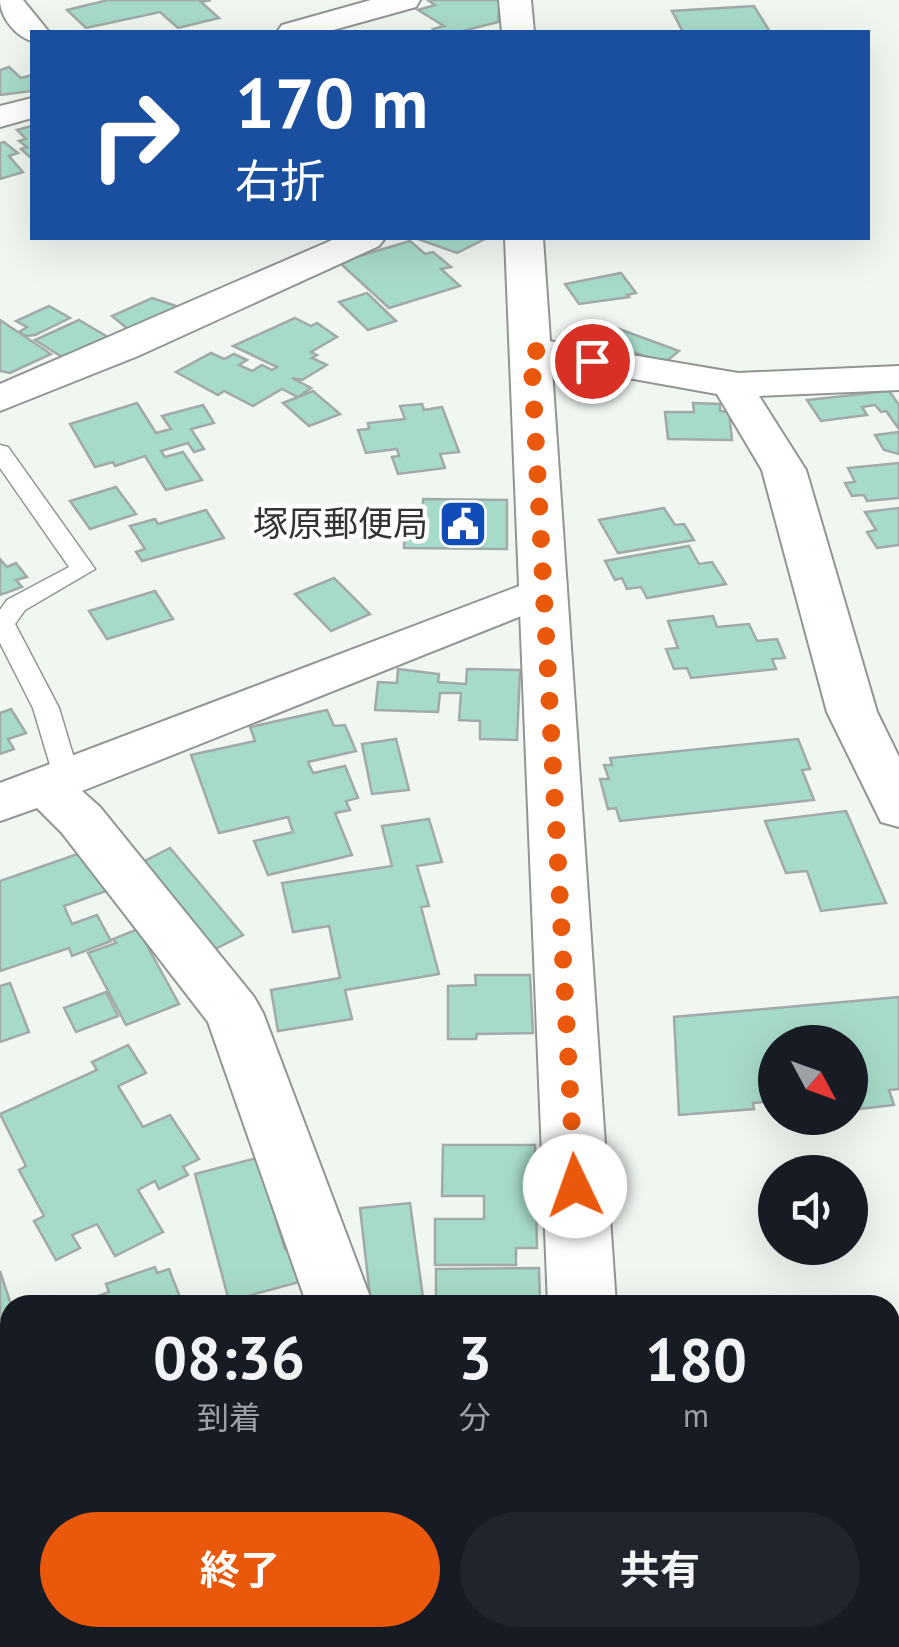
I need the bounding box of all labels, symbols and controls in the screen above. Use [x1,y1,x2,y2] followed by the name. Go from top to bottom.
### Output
[235,57,428,147] text: 170 m
[70,70,200,200] icon: right
[235,151,325,209] text: 右折
[550,319,635,404] pin
[565,334,620,389] icon: arrive
[437,498,489,550] public building icon: 塚原郵便局
[253,500,428,546] place label: 塚原郵便局
[758,1025,868,1135] north arrow
[758,1025,868,1265] map controls
[523,1134,627,1238] position arrow
[758,1155,868,1265] button: sound
[153,1318,305,1396] text: 08:36
[458,1318,492,1396] text: 3
[645,1320,747,1398] text: 180
[683,1394,709,1436] text: m
[197,1396,261,1438] text: 到着
[459,1396,491,1438] text: 分
[40,1512,440,1627] button: 終了
[460,1512,860,1627] button: 共有

